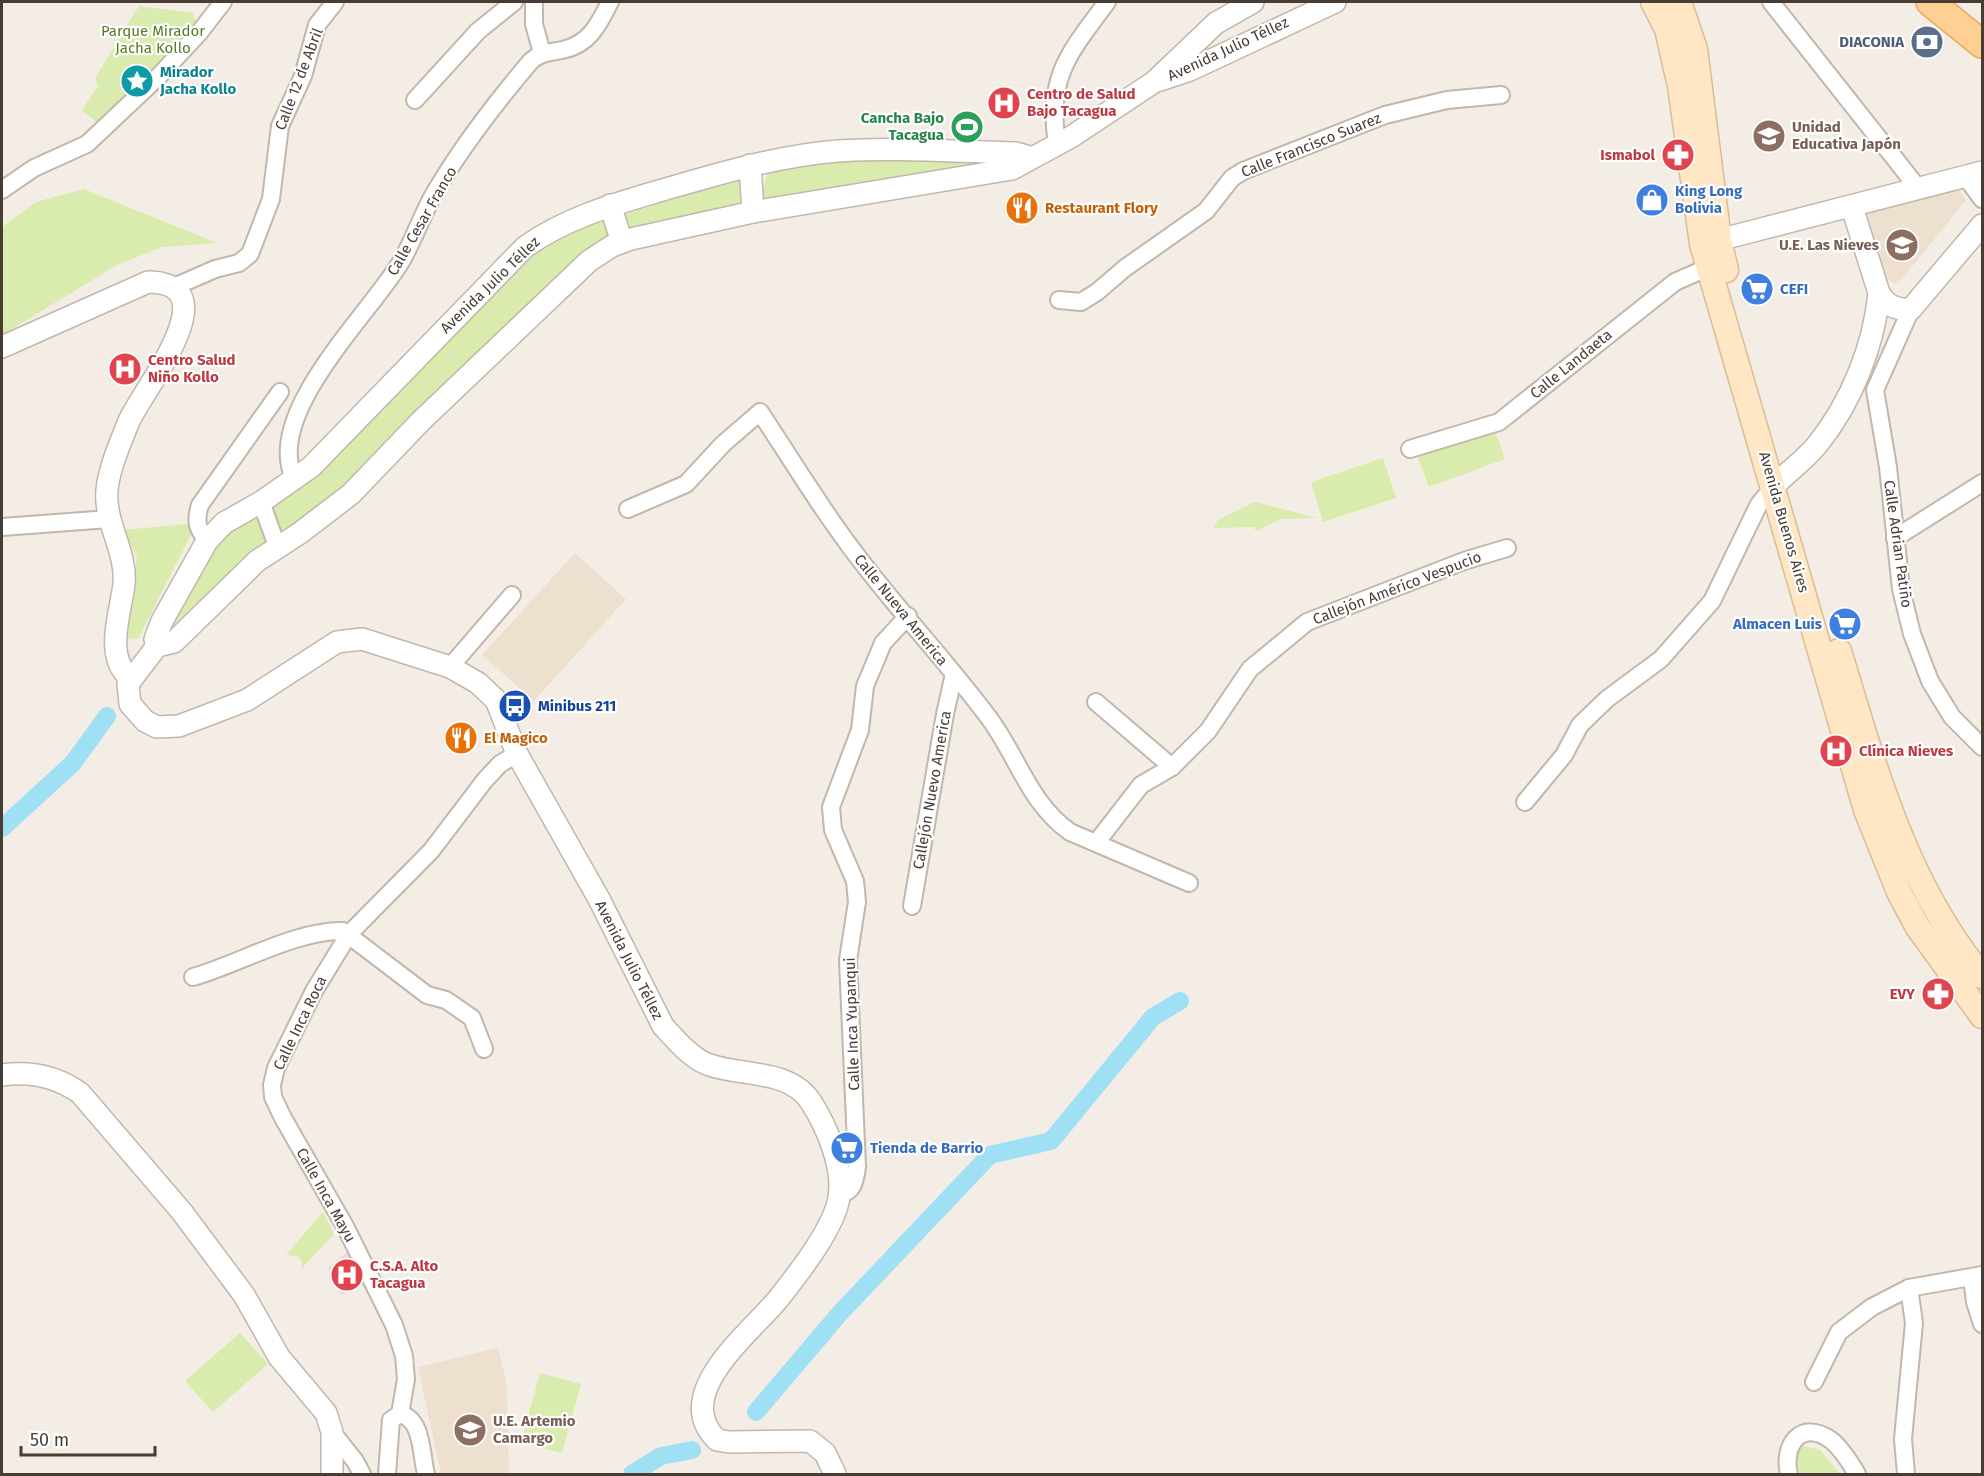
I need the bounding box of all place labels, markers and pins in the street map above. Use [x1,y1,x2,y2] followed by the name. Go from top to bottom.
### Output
[1909,24,1945,60] bank icon: DIACONIA
[1839,33,1905,51] place label: DIACONIA
[119,63,155,99] place icon: Mirador Jacha Kollo
[159,63,236,98] place label: Mirador Jacha Kollo
[986,85,1022,121] hospital icon: Centro de Salud Bajo Tacagua
[1027,85,1135,120] place label: Centro de Salud Bajo Tacagua
[861,109,944,144] place label: Cancha Bajo Tacagua
[949,109,985,145] sports icon: Cancha Bajo Tacagua
[1751,118,1787,154] school or university icon: Unidad Educativa Japón
[1792,118,1901,153] place label: Unidad Educativa Japón
[1660,137,1696,173] pharmacy icon: Ismabol
[1600,146,1656,164] place label: Ismabol
[1634,182,1670,218] shop icon: King Long Bolivia
[1675,182,1743,217] place label: King Long Bolivia
[1004,190,1040,226] restaurant icon: Restaurant Flory
[1045,199,1158,217] place label: Restaurant Flory
[1884,227,1920,263] school or university icon: U.E. Las Nieves
[1779,236,1879,254] place label: U.E. Las Nieves
[1739,271,1775,307] supermarket icon: CEFI
[1780,280,1808,298] place label: CEFI
[107,351,143,387] hospital icon: Centro Salud Niño Kollo
[148,351,236,386] place label: Centro Salud Niño Kollo
[1827,606,1863,642] supermarket icon: Almacen Luis
[1732,615,1822,633] place label: Almacen Luis
[497,688,533,724] bus stop icon: Minibus 211
[538,697,616,715] place label: Minibus 211
[443,720,479,756] restaurant icon: El Magico
[484,729,548,747] place label: El Magico
[1818,733,1854,769] hospital icon: Clínica Nieves
[1859,742,1953,760] place label: Clínica Nieves
[1920,976,1956,1012] pharmacy icon: EVY
[1890,985,1916,1003] place label: EVY
[829,1130,865,1166] supermarket icon: Tienda de Barrio
[870,1139,984,1157] place label: Tienda de Barrio
[329,1257,365,1293] hospital icon: C.S.A. Alto Tacagua
[370,1257,438,1292] place label: C.S.A. Alto Tacagua
[452,1412,488,1448] school or university icon: U.E. Artemio Camargo
[493,1412,576,1447] place label: U.E. Artemio Camargo

